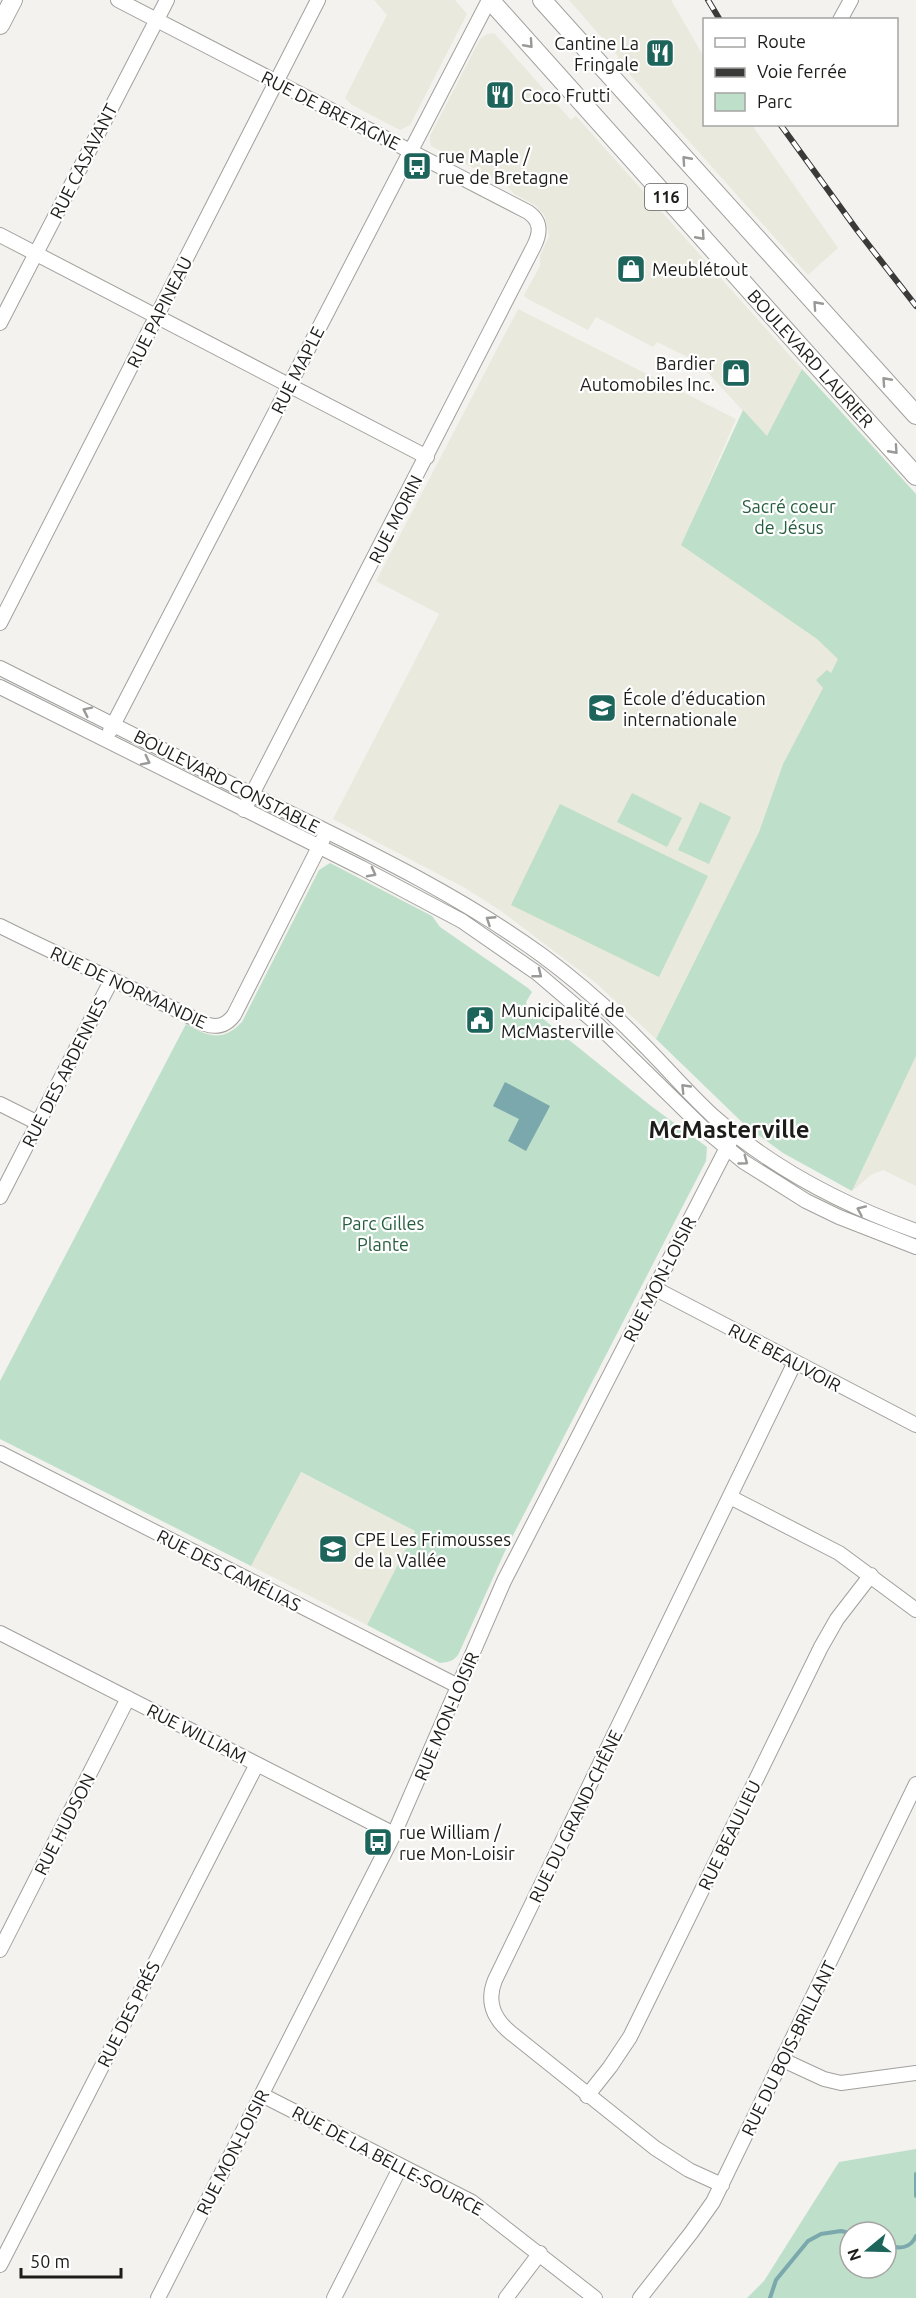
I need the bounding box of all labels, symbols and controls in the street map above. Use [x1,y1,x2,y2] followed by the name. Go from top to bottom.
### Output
[703,18,898,126] legend
[757,31,806,51] text: Route
[554,33,639,74] place label: Cantine La Fringale
[522,37,533,47] one-way arrow
[644,37,676,69] restaurant icon: Cantine La Fringale
[757,61,847,81] text: Voie ferrée
[258,66,404,154] street label: RUE DE BRETAGNE
[484,79,516,111] restaurant icon: Coco Frutti
[521,85,610,105] place label: Coco Frutti
[757,91,792,111] text: Parc
[45,100,121,222] street label: RUE CASAVANT
[438,146,569,187] place label: rue Maple / rue de Bretagne
[401,150,433,182] bus stop icon: rue Maple / rue de Bretagne
[682,156,693,167] one-way arrow
[645,184,687,210] road number: 116
[694,229,705,240] one-way arrow
[122,253,196,371] street label: RUE PAPINEAU
[615,253,647,285] shop icon: Meublétout
[652,259,748,279] place label: Meublétout
[744,285,878,431] street label: BOULEVARD LAURIER
[813,301,824,311] one-way arrow
[267,323,327,417] street label: RUE MAPLE
[580,353,715,394] place label: Bardier Automobiles Inc.
[720,357,752,389] shop icon: Bardier Automobiles Inc.
[882,377,893,388] one-way arrow
[887,444,898,454] one-way arrow
[364,472,426,566] street label: RUE MORIN
[742,496,836,537] park label: Sacré coeur de Jésus
[623,687,766,729] place label: École d’éducation internationale
[586,692,618,724] school or university icon: École d’éducation internationale
[83,707,94,718] one-way arrow
[131,725,323,837] street label: BOULEVARD CONSTABLE
[139,754,150,765] one-way arrow
[366,866,376,877] one-way arrow
[486,916,496,928] one-way arrow
[48,942,210,1032] street label: RUE DE NORMANDIE
[531,967,542,978] one-way arrow
[18,994,110,1150] street label: RUE DES ARDENNES
[501,1000,625,1041] place label: Municipalité de McMasterville
[464,1004,496,1036] public building icon: Municipalité de McMasterville
[681,1084,692,1095] one-way arrow
[648,1116,810,1143] district label: McMasterville
[738,1154,749,1165] one-way arrow
[857,1205,868,1217] one-way arrow
[342,1213,425,1254] park label: Parc Gilles Plante
[619,1213,699,1345] street label: RUE MON-LOISIR
[725,1319,845,1395] street label: RUE BEAUVOIR
[154,1524,304,1615] street label: RUE DES CAMÉLIAS
[354,1529,511,1570] place label: CPE Les Frimousses de la Vallée
[317,1533,349,1565] school or university icon: CPE Les Frimousses de la Vallée
[410,1649,482,1783] street label: RUE MON-LOISIR
[144,1699,250,1767] street label: RUE WILLIAM
[524,1726,626,1906] street label: RUE DU GRAND-CHÊNE
[30,1770,98,1878] street label: RUE HUDSON
[694,1777,764,1893] street label: RUE BEAULIEU
[399,1822,515,1863] place label: rue William / rue Mon-Loisir
[362,1826,394,1858] bus stop icon: rue William / rue Mon-Loisir
[92,1957,163,2070] street label: RUE DES PRÉS
[737,1957,839,2139] street label: RUE DU BOIS-BRILLANT
[192,2086,272,2218] street label: RUE MON-LOISIR
[289,2101,487,2219] street label: RUE DE LA BELLE-SOURCE
[838,2220,898,2280] north arrow
[21,2241,122,2279] scale bar
[843,2246,864,2263] text: N
[30,2251,70,2271] text: 50 m

